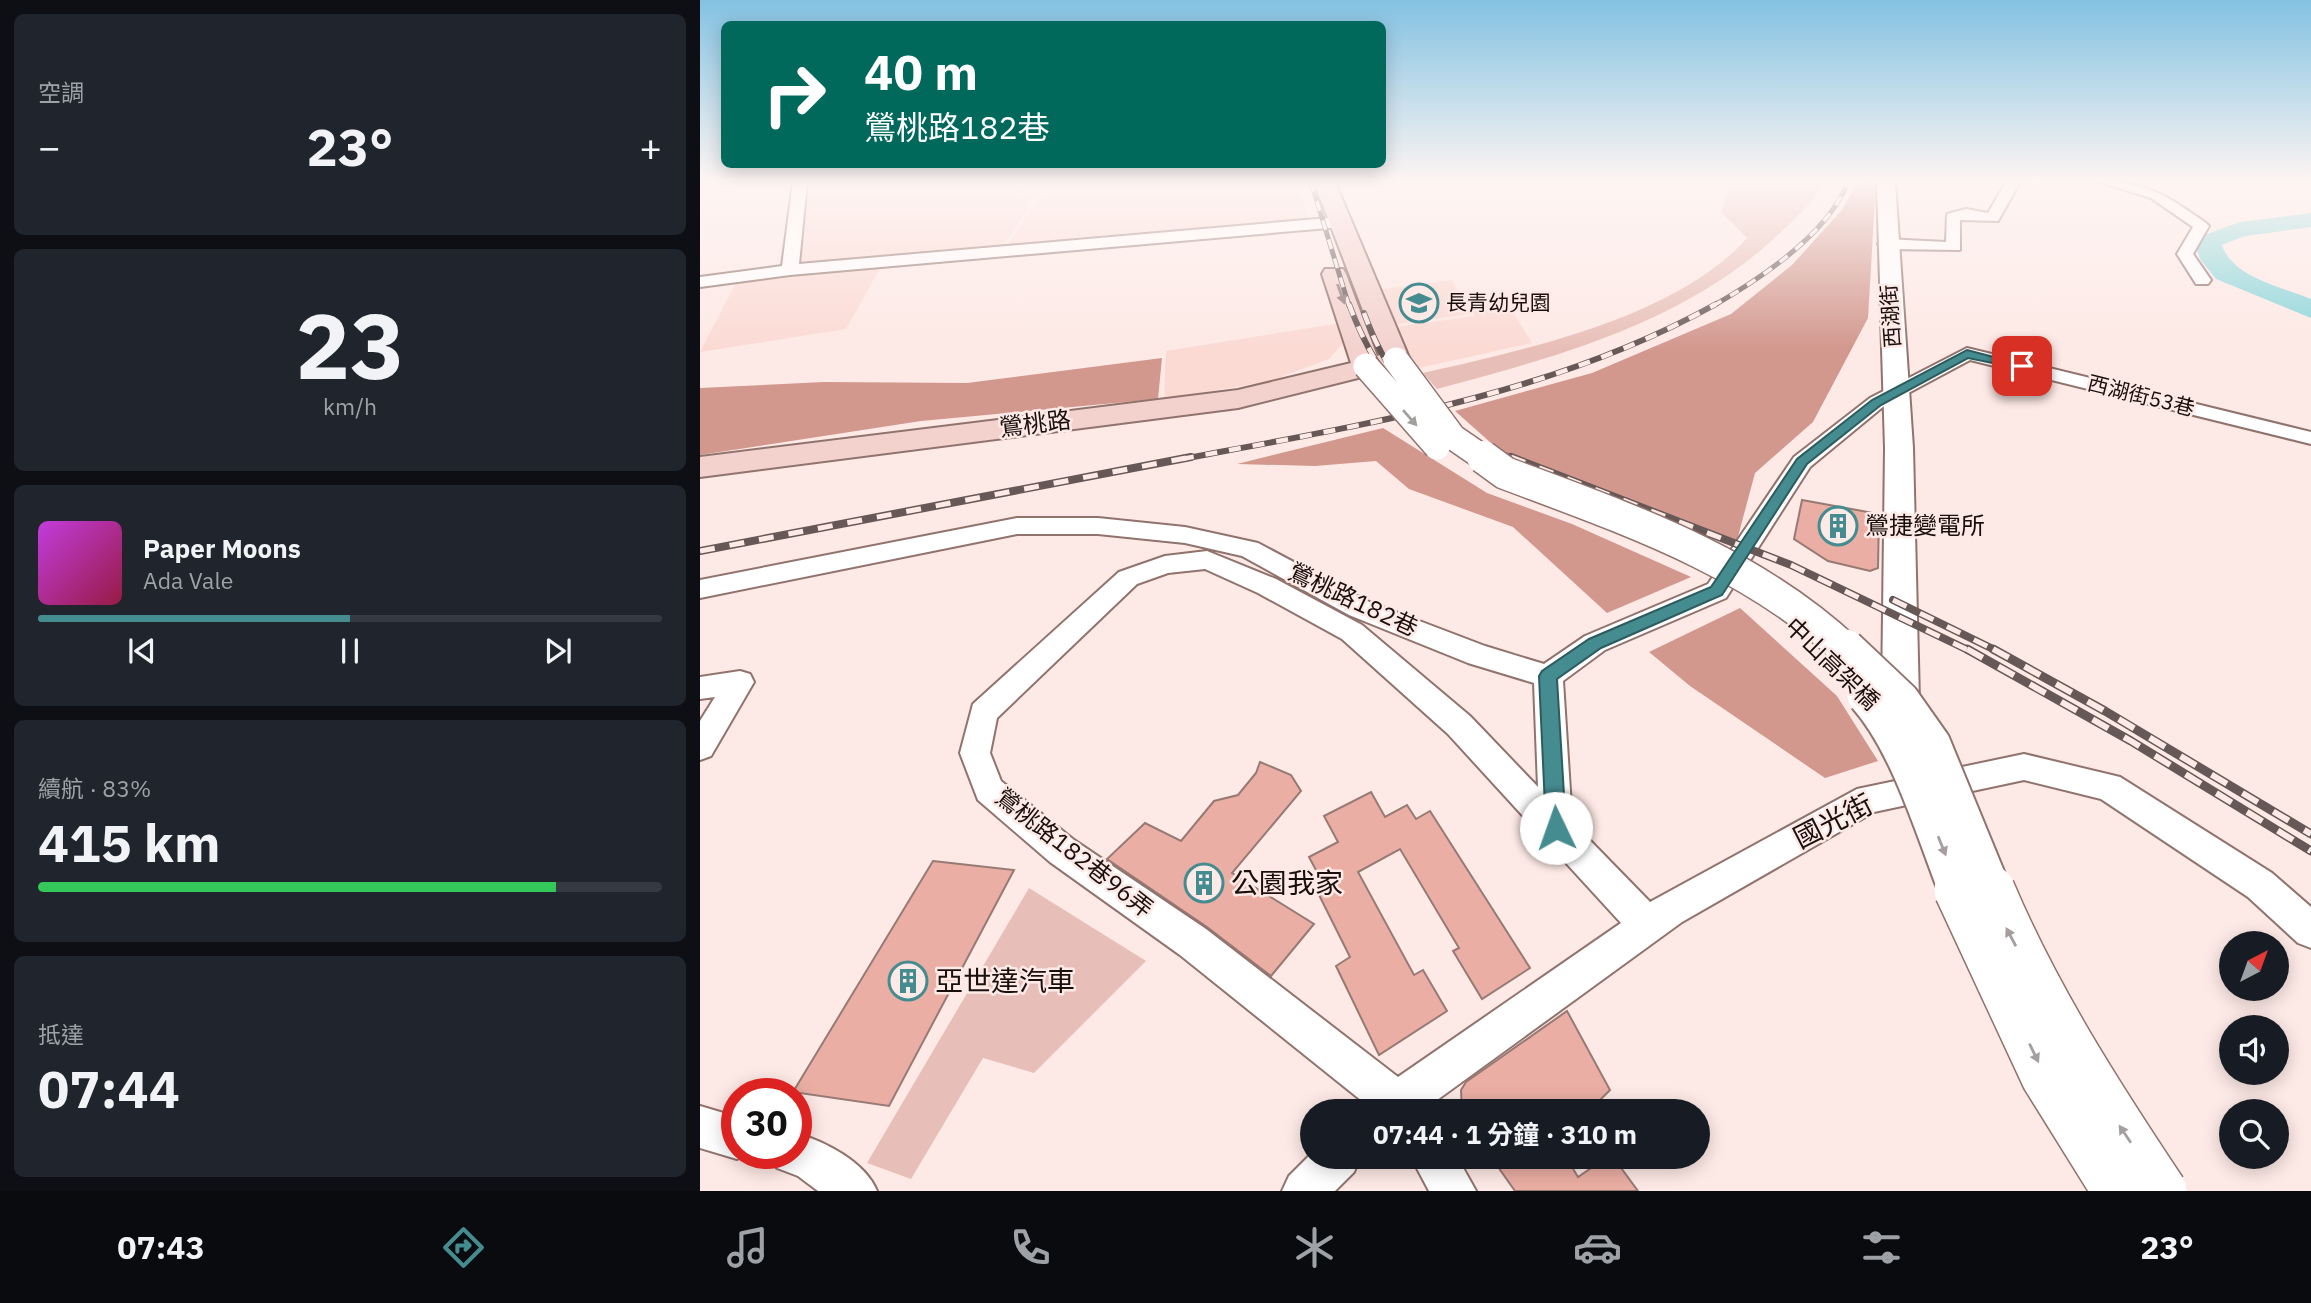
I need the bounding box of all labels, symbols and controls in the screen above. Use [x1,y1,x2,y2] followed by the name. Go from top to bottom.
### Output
[864,40,978,103] text: 40 m
[749,49,840,140] icon: right
[38,77,84,107] text: 空調
[864,106,1050,148] text: 鶯桃路182巷
[307,113,393,180] text: 23°
[38,122,61,171] text: −
[639,122,662,171] text: +
[1398,282,1440,324] school or university icon: 長青幼兒園
[1336,283,1347,304] one-way arrow
[1874,284,1906,348] street label: 西湖街
[295,286,405,404] text: 23
[1446,288,1551,316] place label: 長青幼兒園
[1992,336,2052,396] pin
[2003,347,2041,385] icon: arrive
[2085,368,2198,422] street label: 西湖街53巷
[323,391,377,421] text: km/h
[997,403,1073,443] street label: 鶯桃路
[1402,409,1418,427] one-way arrow
[1817,505,1859,547] building icon: 鶯捷變電所
[1865,509,1985,541] place label: 鶯捷變電所
[143,531,301,565] text: Paper Moons
[1284,555,1423,643] street label: 鶯桃路182巷
[143,565,233,595] text: Ada Vale
[1778,610,1887,716] street label: 中山高架橋
[123,632,161,670] icon: previous
[331,632,369,670] icon: pause
[539,632,577,670] icon: next
[38,773,151,803] text: 續航 · 83%
[989,781,1160,924] street label: 鶯桃路182巷96弄
[1787,785,1879,856] street label: 國光街
[1519,791,1593,865] position arrow
[38,809,220,876] text: 415 km
[1936,835,1947,856] one-way arrow
[1183,862,1225,904] building icon: 公園我家
[1231,864,1343,901] place label: 公園我家
[2005,927,2016,947] one-way arrow
[2219,931,2289,1001] north arrow
[2219,931,2289,1169] map controls
[887,960,929,1002] building icon: 亞世達汽車
[935,962,1075,999] place label: 亞世達汽車
[2219,1015,2289,1085] button: sound
[38,1019,84,1049] text: 抵達
[2029,1043,2040,1063] one-way arrow
[38,1055,180,1122] text: 07:44
[721,1078,812,1169] speed limit sign: 30
[2219,1099,2289,1169] button: search
[1373,1117,1637,1151] text: 07:44 · 1 分鐘 · 310 m
[2118,1124,2131,1144] one-way arrow
[439,1223,488,1272] icon: directions
[723,1223,772,1272] icon: music
[1006,1223,1055,1272] icon: phone
[1290,1223,1339,1272] icon: climate
[1573,1223,1622,1272] icon: car
[1857,1223,1906,1272] icon: filters
[117,1226,205,1268] text: 07:43
[2140,1226,2194,1268] text: 23°

